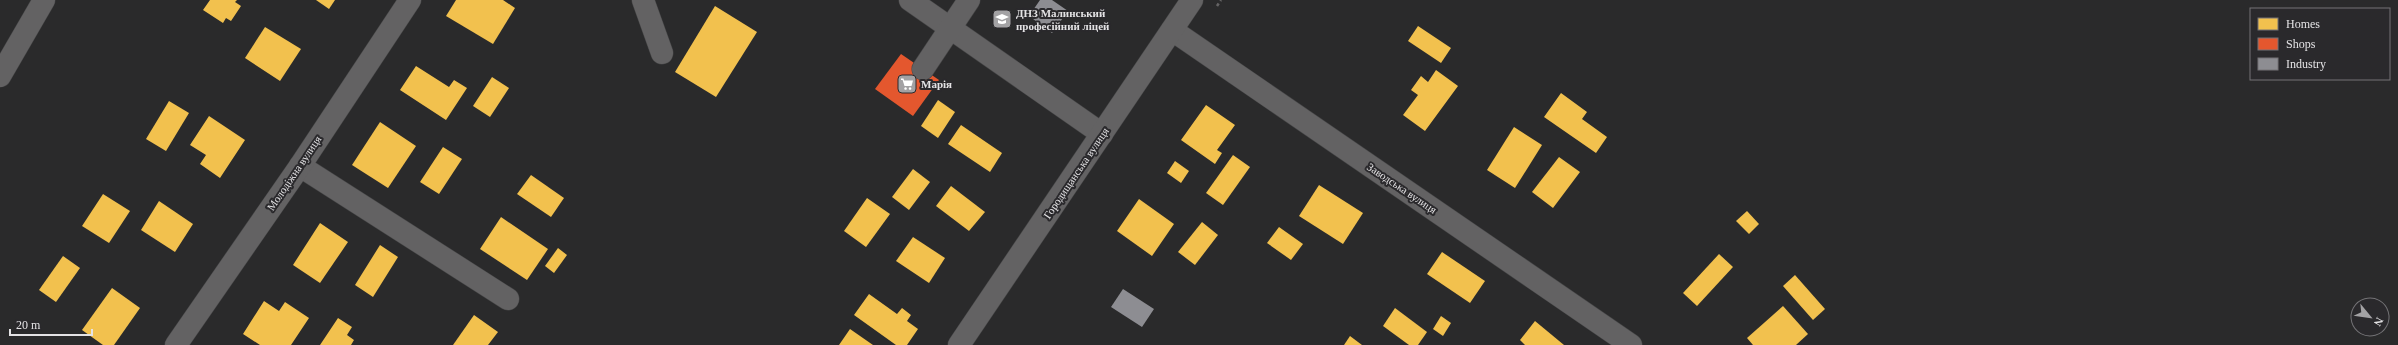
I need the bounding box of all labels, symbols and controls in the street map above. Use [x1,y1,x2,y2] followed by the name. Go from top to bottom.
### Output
[1016,7,1110,32] place label: ДНЗ Малинський професійний ліцей
[991,8,1013,30] school or university icon: ДНЗ Малинський професійний ліцей
[2250,8,2390,80] legend
[2286,17,2320,31] text: Homes
[2286,37,2316,51] text: Shops
[2286,57,2326,71] text: Industry
[896,73,918,95] supermarket icon: Марія
[921,78,952,90] place label: Марія
[1041,125,1111,221] street label: Городищанська вулиця
[265,133,323,213] street label: Молодіжна вулиця
[1365,160,1439,216] street label: Заводська вулиця
[2350,297,2390,337] north arrow
[10,311,92,337] scale bar
[2372,315,2386,328] text: N
[16,318,41,332] text: 20 m

